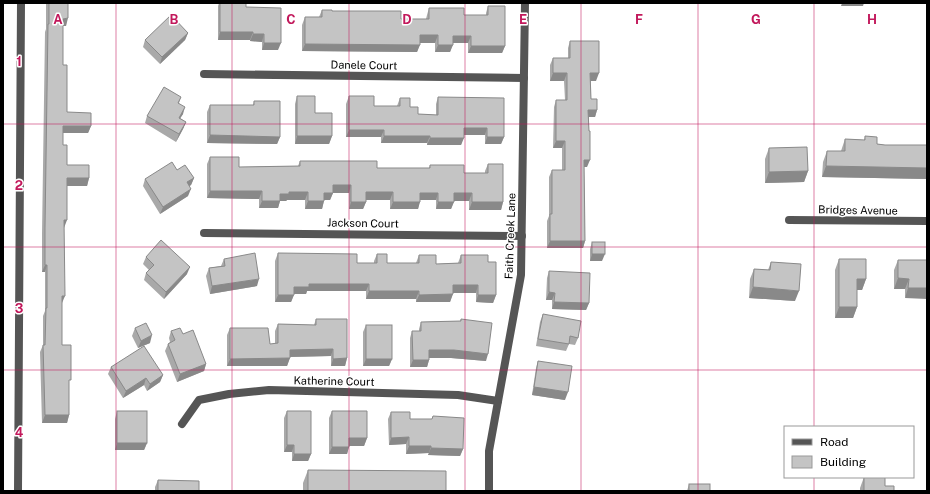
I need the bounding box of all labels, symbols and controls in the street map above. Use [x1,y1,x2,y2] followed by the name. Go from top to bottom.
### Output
[53,12,63,27] text: A
[170,12,179,27] text: B
[286,12,296,27] text: C
[402,12,412,27] text: D
[519,12,527,27] text: E
[635,12,643,27] text: F
[751,12,761,27] text: G
[867,12,877,27] text: H
[16,54,22,69] text: 1
[330,58,398,72] street label: Danele Court
[15,178,23,193] text: 2
[502,193,518,279] street label: Faith Creek Lane
[818,203,898,217] street label: Bridges Avenue
[327,216,399,230] street label: Jackson Court
[15,301,24,316] text: 3
[293,374,375,388] street label: Katherine Court
[15,425,24,440] text: 4
[784,426,914,478] legend
[820,435,848,449] text: Road
[820,455,866,469] text: Building

